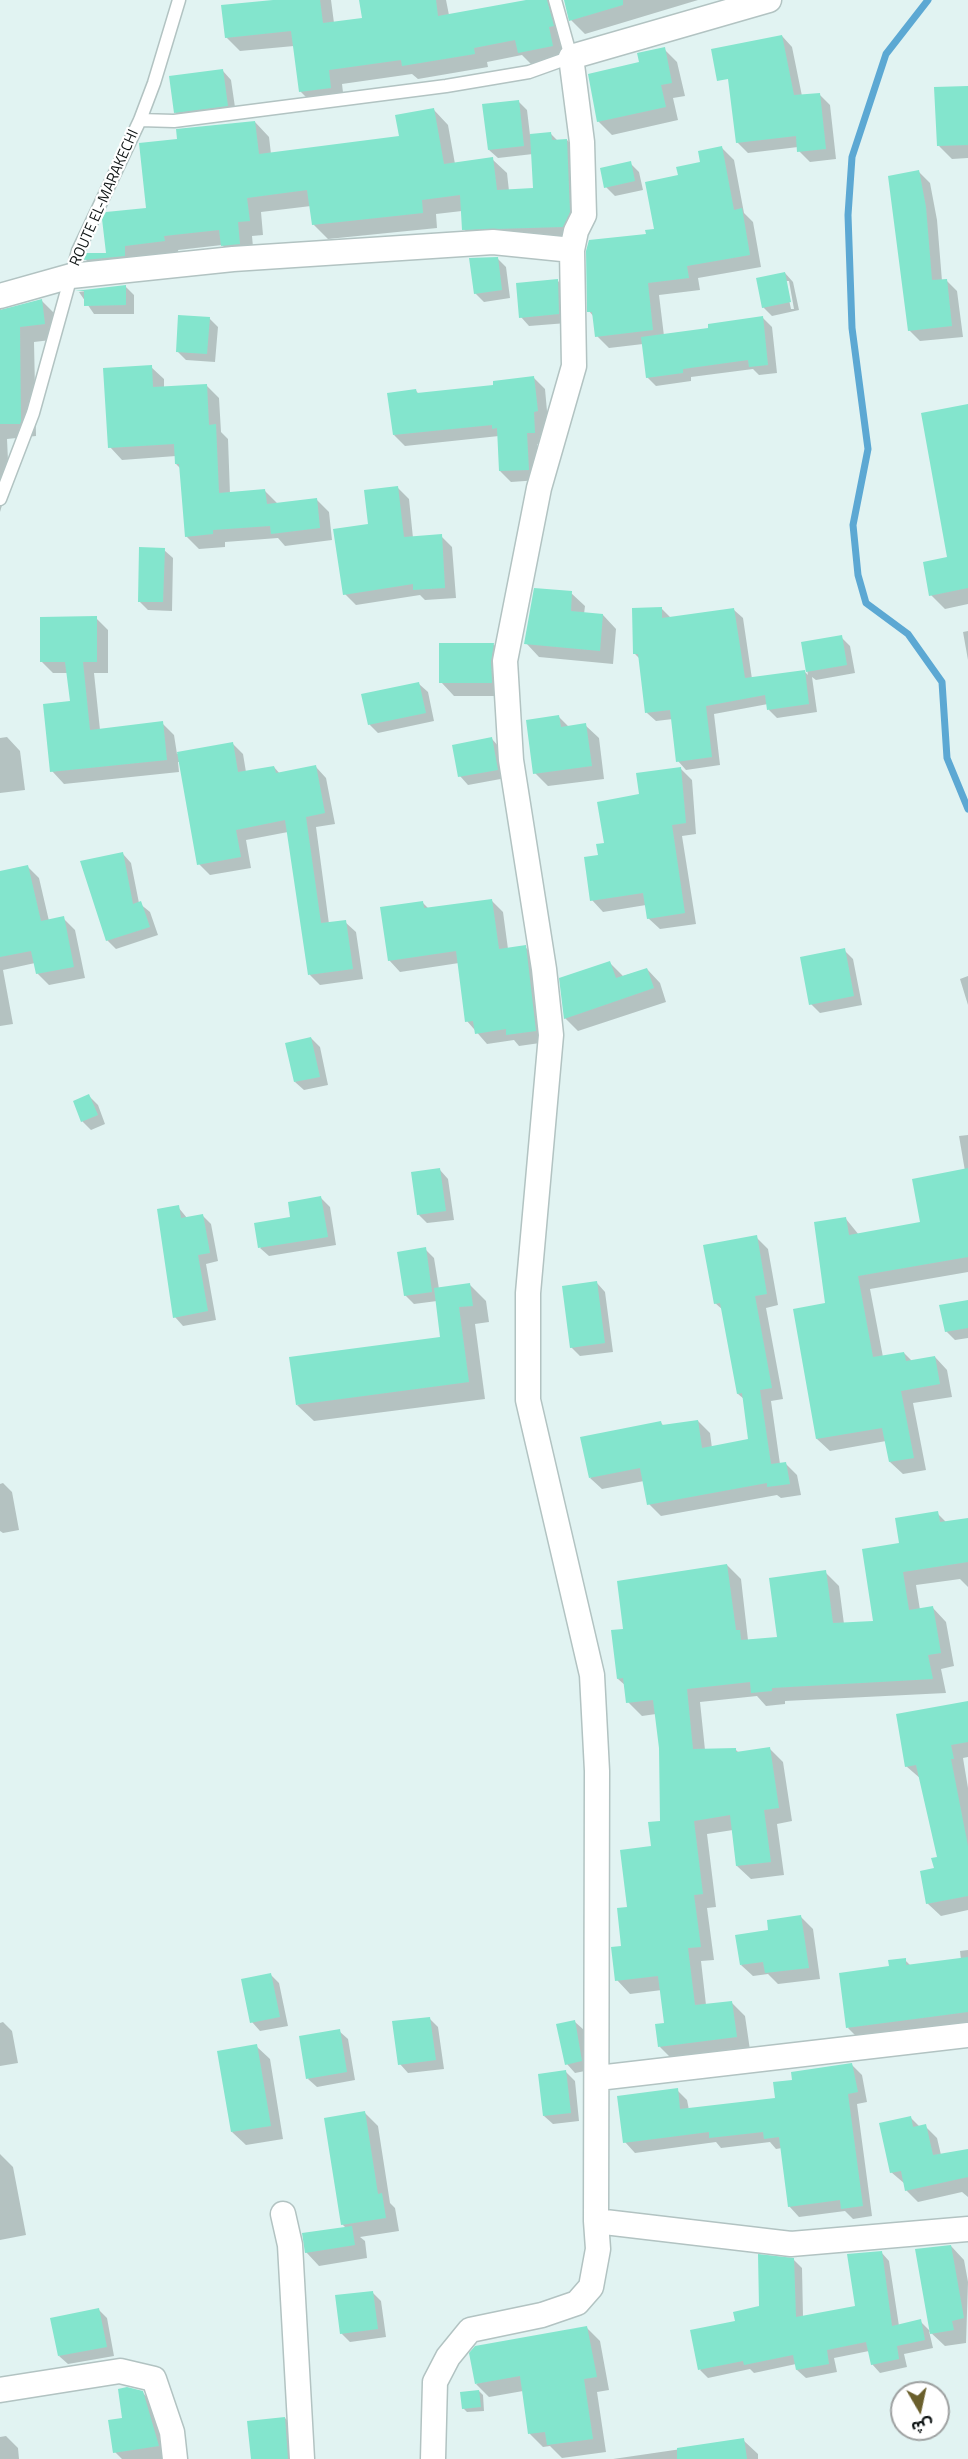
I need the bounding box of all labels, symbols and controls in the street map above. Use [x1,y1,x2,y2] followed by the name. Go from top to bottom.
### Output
[67,127,143,269] street label: ROUTE EL-MARAKECHI
[890,2381,950,2441] north arrow
[910,2413,935,2440] text: ش

